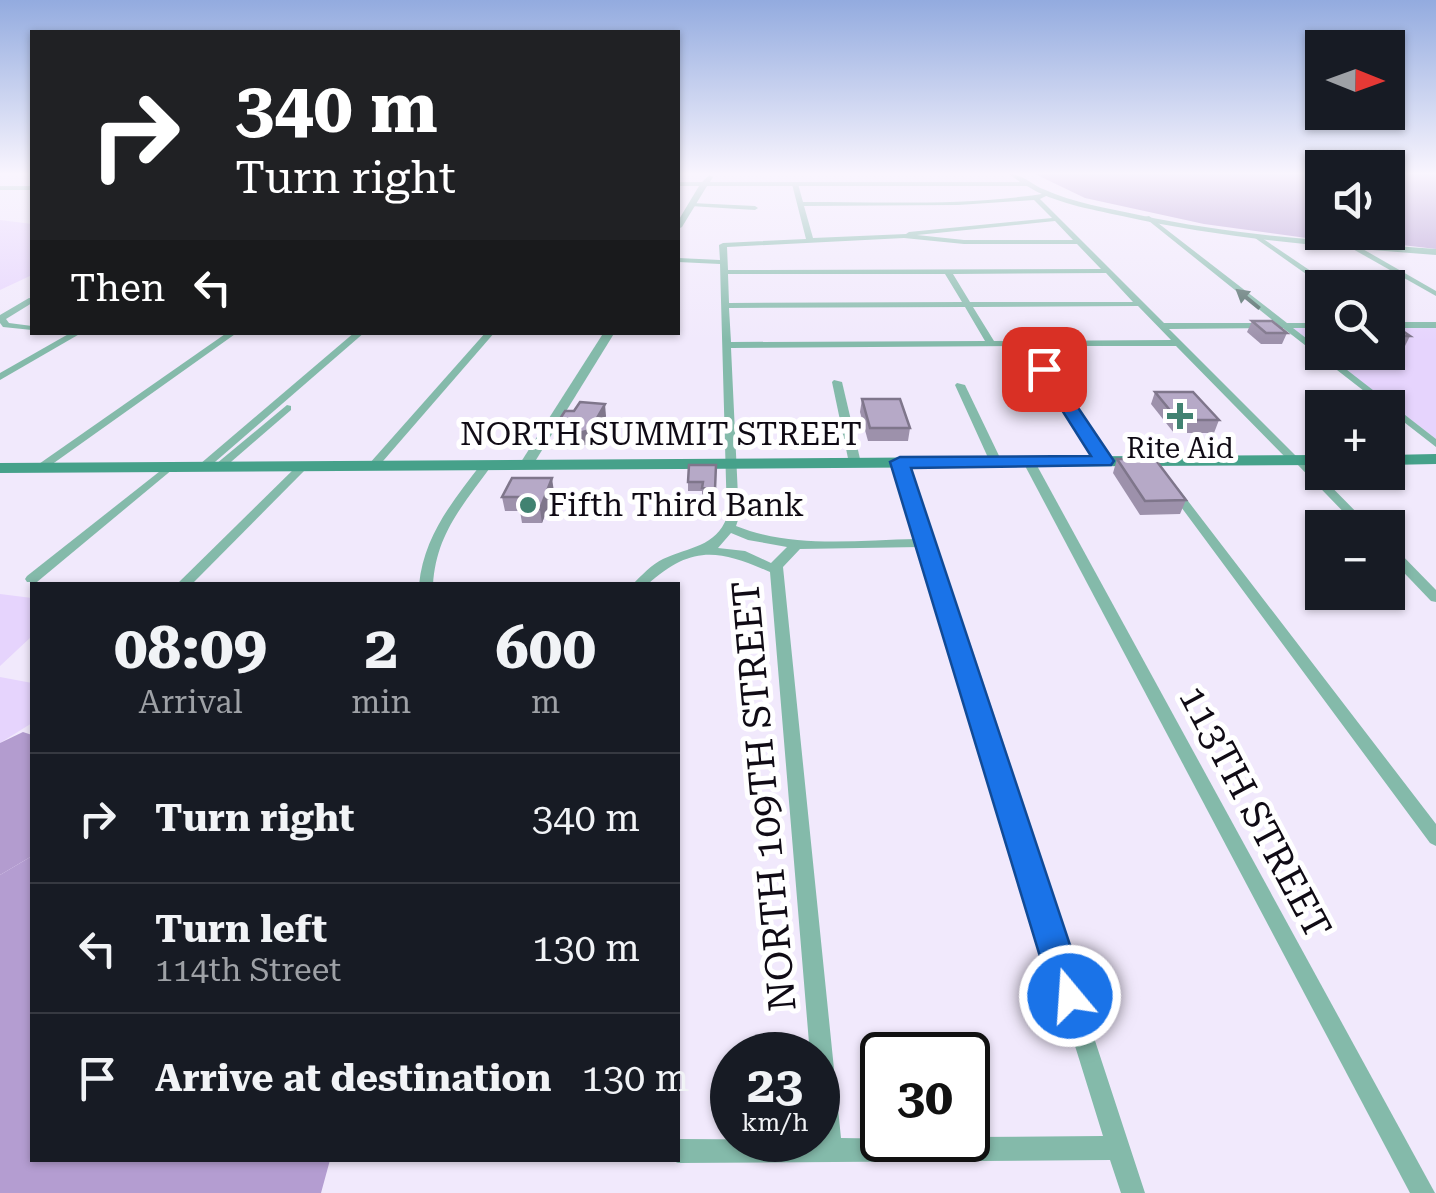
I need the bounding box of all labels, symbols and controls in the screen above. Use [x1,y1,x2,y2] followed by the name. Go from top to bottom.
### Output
[1305,30,1405,130] north arrow
[1305,30,1405,610] map controls
[235,67,438,149] text: 340 m
[70,70,200,200] icon: right
[1305,150,1405,250] button: sound
[235,151,456,204] text: Turn right
[185,260,240,315] icon: left
[70,266,165,310] text: Then
[1305,270,1405,370] button: search
[1235,289,1260,310] one-way arrow
[1002,327,1087,412] pin
[1017,342,1072,397] icon: arrive
[1305,390,1405,490] button: +
[1169,405,1191,427] marker: Rite Aid
[460,415,862,453] street label: NORTH SUMMIT STREET
[1126,432,1234,465] place label: Rite Aid
[548,486,804,524] place label: Fifth Third Bank
[517,494,539,516] marker: Fifth Third Bank
[1305,510,1405,610] button: −
[723,579,805,1013] street label: NORTH 109TH STREET
[114,612,267,683] text: 08:09
[364,612,398,683] text: 2
[495,612,596,683] text: 600
[1170,678,1340,946] street label: 113TH STREET
[139,683,243,721] text: Arrival
[351,683,411,721] text: min
[531,683,560,721] text: m
[70,791,125,846] icon: right
[155,796,354,840] text: Turn right
[532,796,640,840] text: 340 m
[155,907,327,951] text: Turn left
[70,921,125,976] icon: left
[532,926,640,970] text: 130 m
[1018,944,1122,1048] position arrow
[155,951,341,989] text: 114th Street
[860,1032,990,1162] speed limit sign: 30
[70,1051,125,1106] icon: arrive
[155,1056,551,1100] text: Arrive at destination
[581,1056,690,1100] text: 130 m
[747,1056,803,1114] text: 23
[742,1108,808,1137] text: km/h

